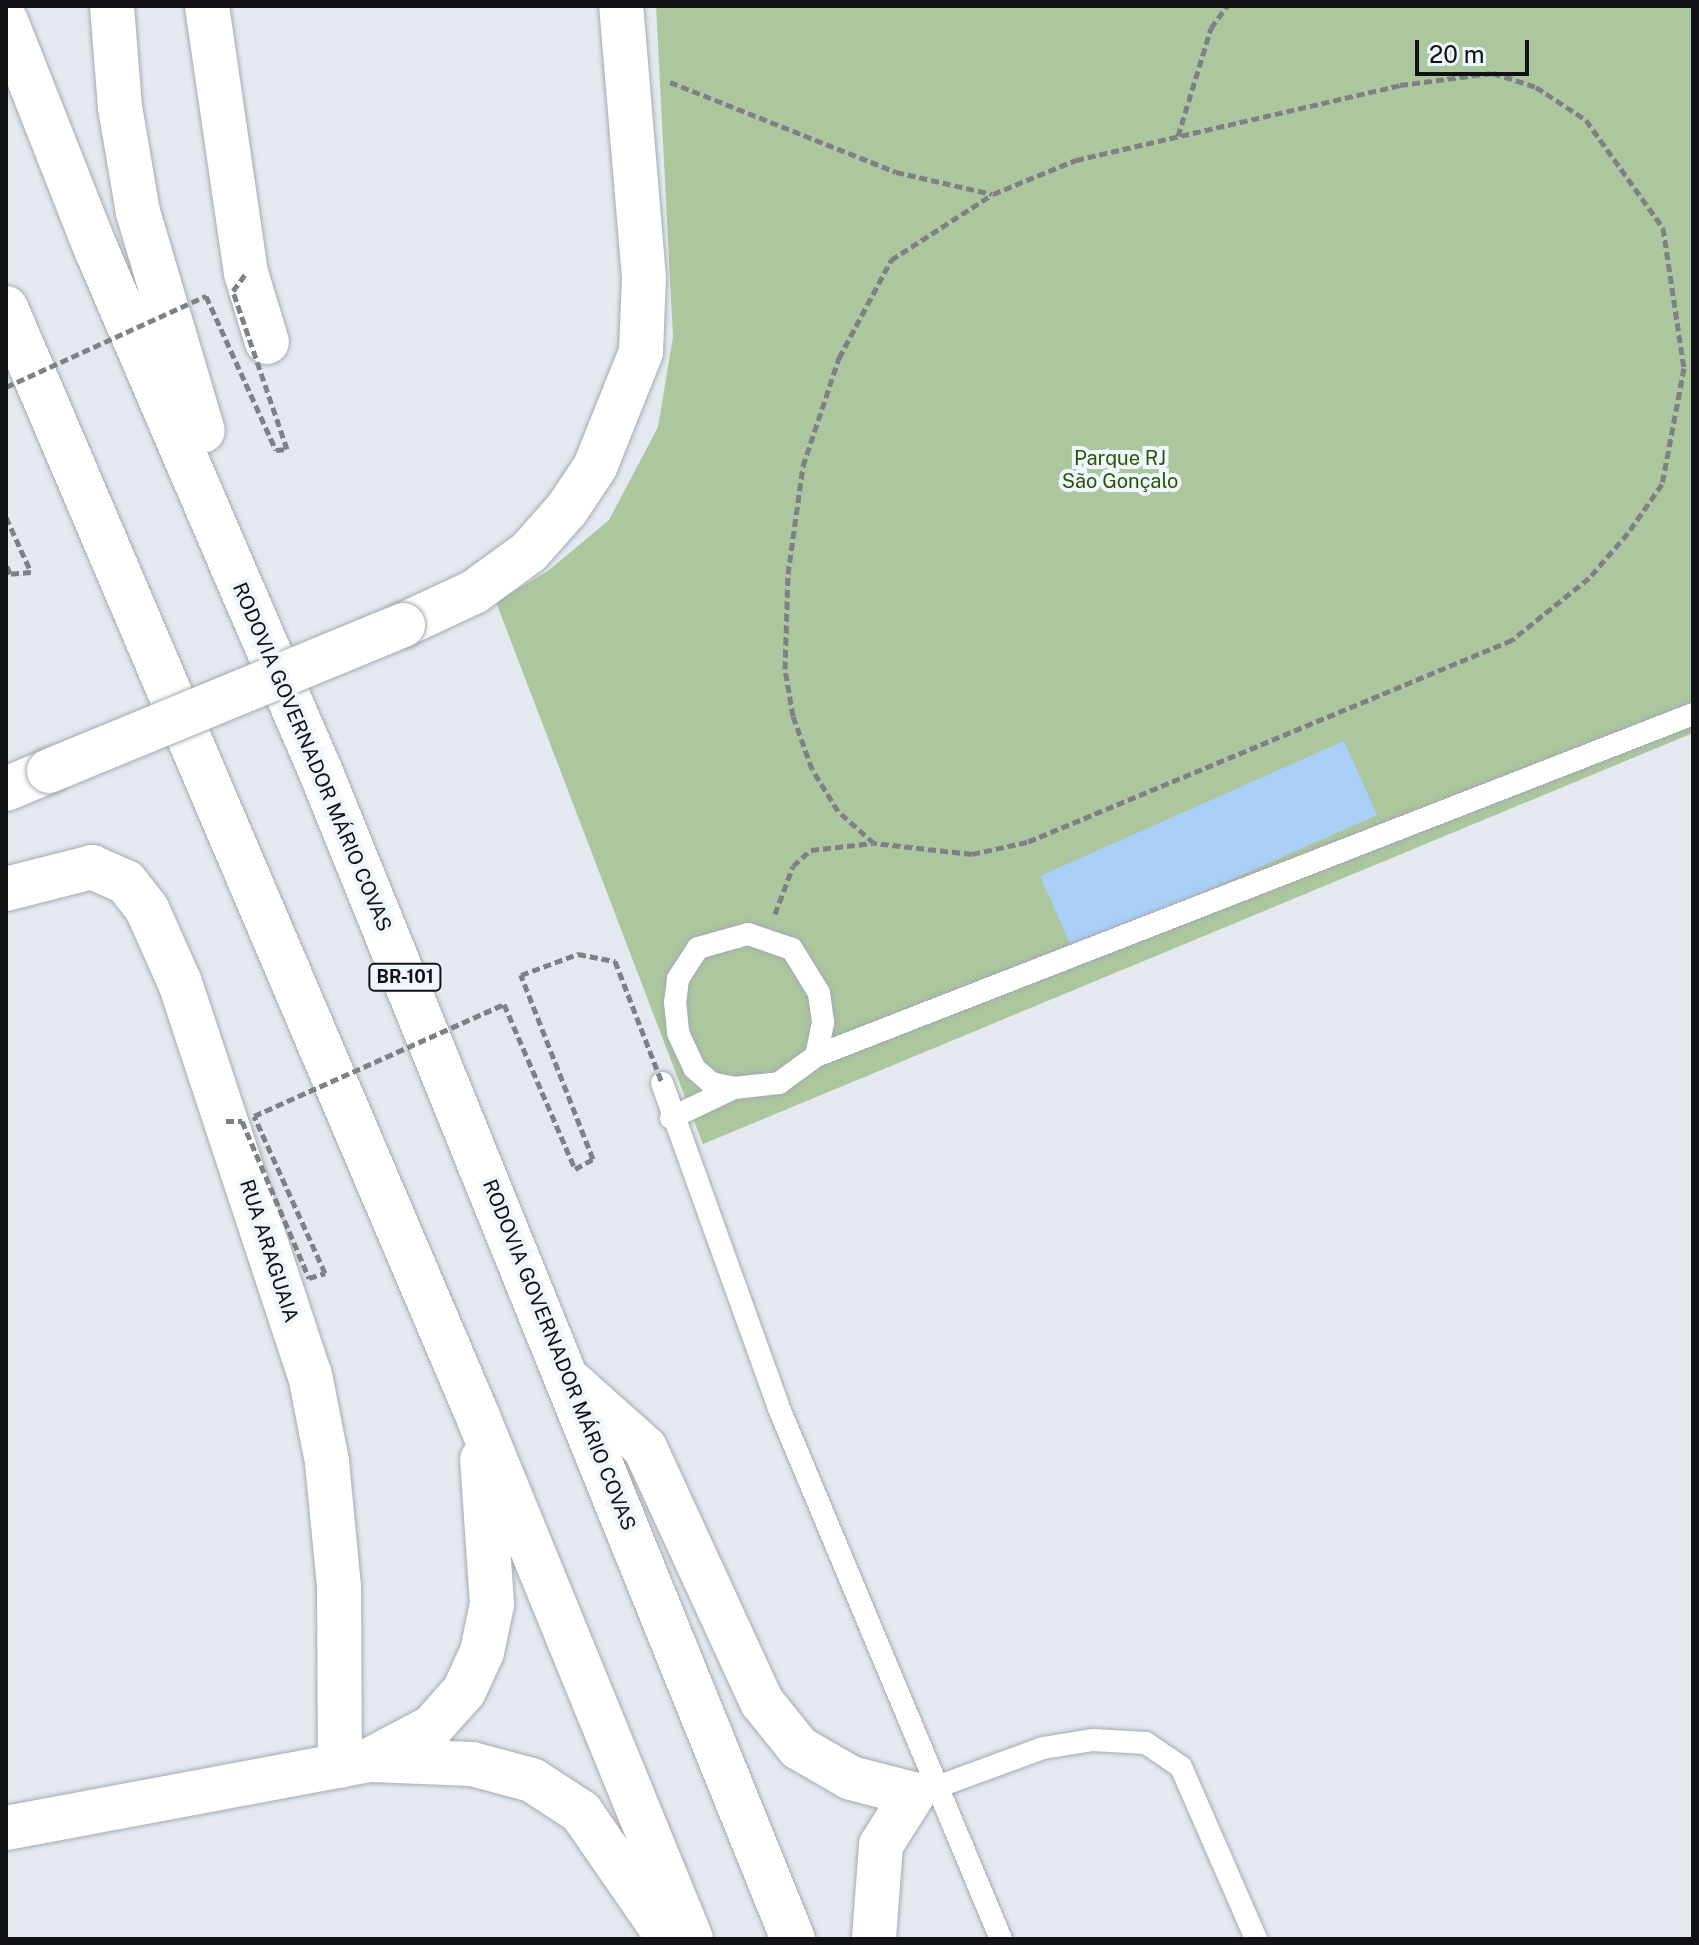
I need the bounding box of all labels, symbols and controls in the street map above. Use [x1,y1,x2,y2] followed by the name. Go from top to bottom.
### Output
[1419,24,1533,74] scale bar
[1429,40,1485,68] text: 20 m
[1062,446,1178,493] park label: Parque RJ São Gonçalo
[227,579,397,935] street label: RODOVIA GOVERNADOR MÁRIO COVAS
[367,963,443,991] road number: BR-101
[477,1176,641,1534] street label: RODOVIA GOVERNADOR MÁRIO COVAS
[235,1177,303,1325] street label: RUA ARAGUAIA

